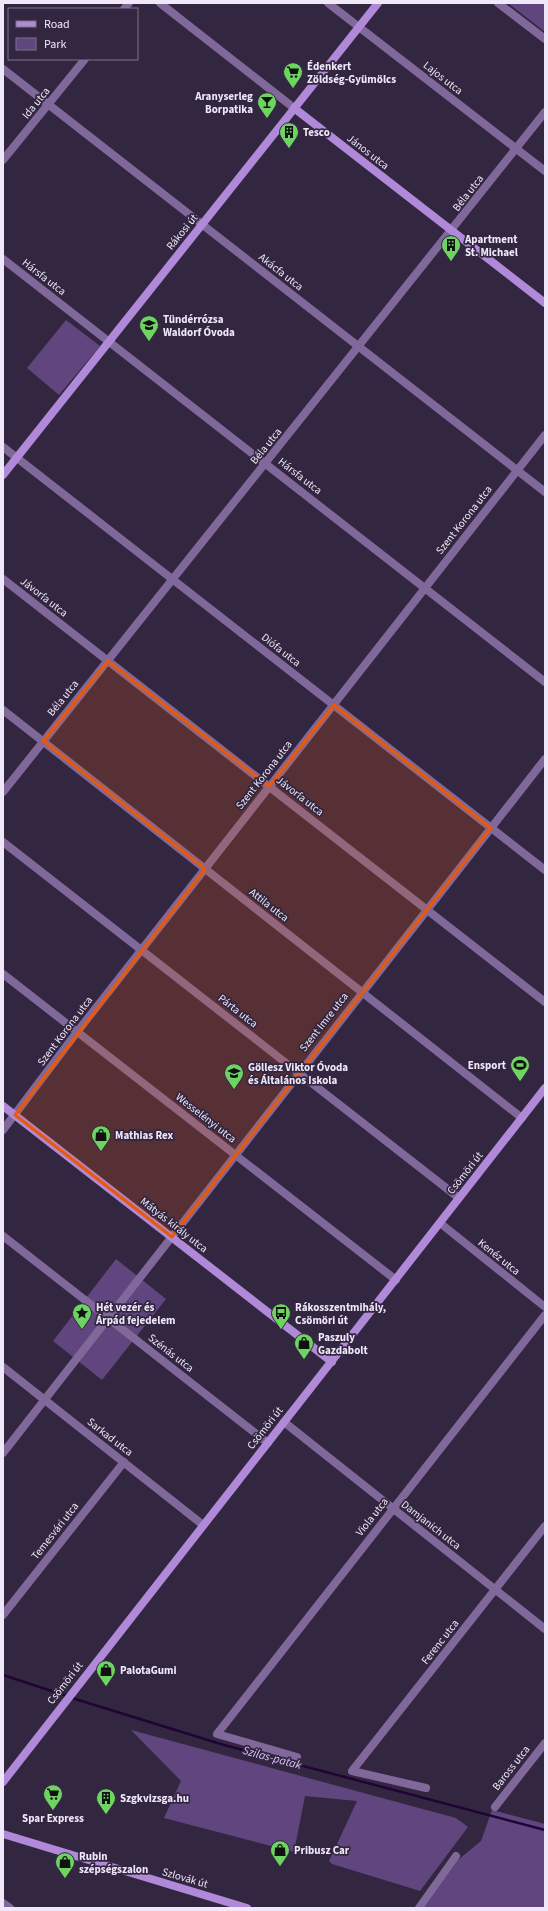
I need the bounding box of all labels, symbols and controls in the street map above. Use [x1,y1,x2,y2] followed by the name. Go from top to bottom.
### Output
[8,8,138,60] legend
[44,16,70,33] text: Road
[44,36,66,53] text: Park
[420,58,466,98] street label: Lajos utca
[307,59,396,87] place label: Édenkert Zöldség-Gyümölcs
[282,61,304,89] supermarket icon: Édenkert Zöldség-Gyümölcs
[19,84,53,122] street label: Ida utca
[194,89,253,117] place label: Aranyserleg Borpatika
[256,91,278,119] bar icon: Aranyserleg Borpatika
[278,121,300,149] building icon: Tesco
[303,125,330,140] place label: Tesco
[344,131,392,173] street label: János utca
[449,172,487,214] street label: Béla utca
[163,211,201,253] street label: Rákosi út
[464,232,519,260] place label: Apartment St. Michael
[440,234,462,262] building icon: Apartment St. Michael
[256,250,306,294] street label: Akácfa utca
[19,255,69,299] street label: Hársfa utca
[163,312,235,340] place label: Tündérrózsa Waldorf Óvoda
[138,314,160,342] school or university icon: Tündérrózsa Waldorf Óvoda
[247,425,285,467] street label: Béla utca
[275,454,325,498] street label: Hársfa utca
[432,482,496,558] street label: Szent Korona utca
[17,574,71,620] street label: Jávorfa utca
[258,630,304,670] street label: Diófa utca
[44,677,82,719] street label: Béla utca
[232,737,296,813] street label: Szent Korona utca
[273,773,327,819] street label: Jávorfa utca
[246,885,292,925] street label: Attila utca
[296,989,352,1055] street label: Szent Imre utca
[215,991,261,1031] street label: Párta utca
[34,993,96,1069] street label: Szent Korona utca
[509,1054,531,1082] sports icon: Ensport
[468,1058,507,1073] place label: Ensport
[248,1060,348,1088] place label: Göllesz Viktor Óvoda és Általános Iskola
[223,1062,245,1090] school or university icon: Göllesz Viktor Óvoda és Általános Iskola
[173,1090,239,1146] street label: Wesselényi utca
[90,1124,112,1152] shop icon: Mathias Rex
[115,1128,174,1143] place label: Mathias Rex
[444,1148,487,1197] street label: Csömöri út
[137,1194,211,1256] street label: Mátyás király utca
[475,1235,523,1279] street label: Kenéz utca
[95,1300,176,1328] place label: Hét vezér és Árpád fejedelem
[295,1300,386,1328] place label: Rákosszentmihály, Csömöri út
[71,1302,93,1330] place icon: Hét vezér és Árpád fejedelem
[270,1302,292,1330] bus stop icon: Rákosszentmihály, Csömöri út
[145,1330,197,1376] street label: Szénás utca
[318,1330,368,1358] place label: Paszuly Gazdabolt
[293,1332,315,1360] shop icon: Paszuly Gazdabolt
[244,1403,287,1452] street label: Csömöri út
[84,1414,136,1460] street label: Sarkad utca
[352,1495,392,1539] street label: Viola utca
[398,1497,464,1553] street label: Damjanich utca
[28,1499,82,1563] street label: Temesvári utca
[418,1616,462,1668] street label: Ferenc utca
[44,1658,87,1707] street label: Csömöri út
[95,1659,117,1687] shop icon: PalotaGumi
[120,1663,176,1678] place label: PalotaGumi
[241,1742,304,1774] water label: Szilas-patak
[489,1742,533,1794] street label: Baross utca
[42,1783,64,1811] supermarket icon: Spar Express
[95,1787,117,1815] building icon: Szgkvizsga.hu
[120,1791,189,1806] place label: Szgkvizsga.hu
[22,1811,84,1826] place label: Spar Express
[269,1839,291,1867] shop icon: Pribusz Car
[294,1843,350,1858] place label: Pribusz Car
[79,1849,148,1877] place label: Rubin szépségszalon
[54,1851,76,1879] shop icon: Rubin szépségszalon
[160,1864,210,1892] street label: Szlovák út

